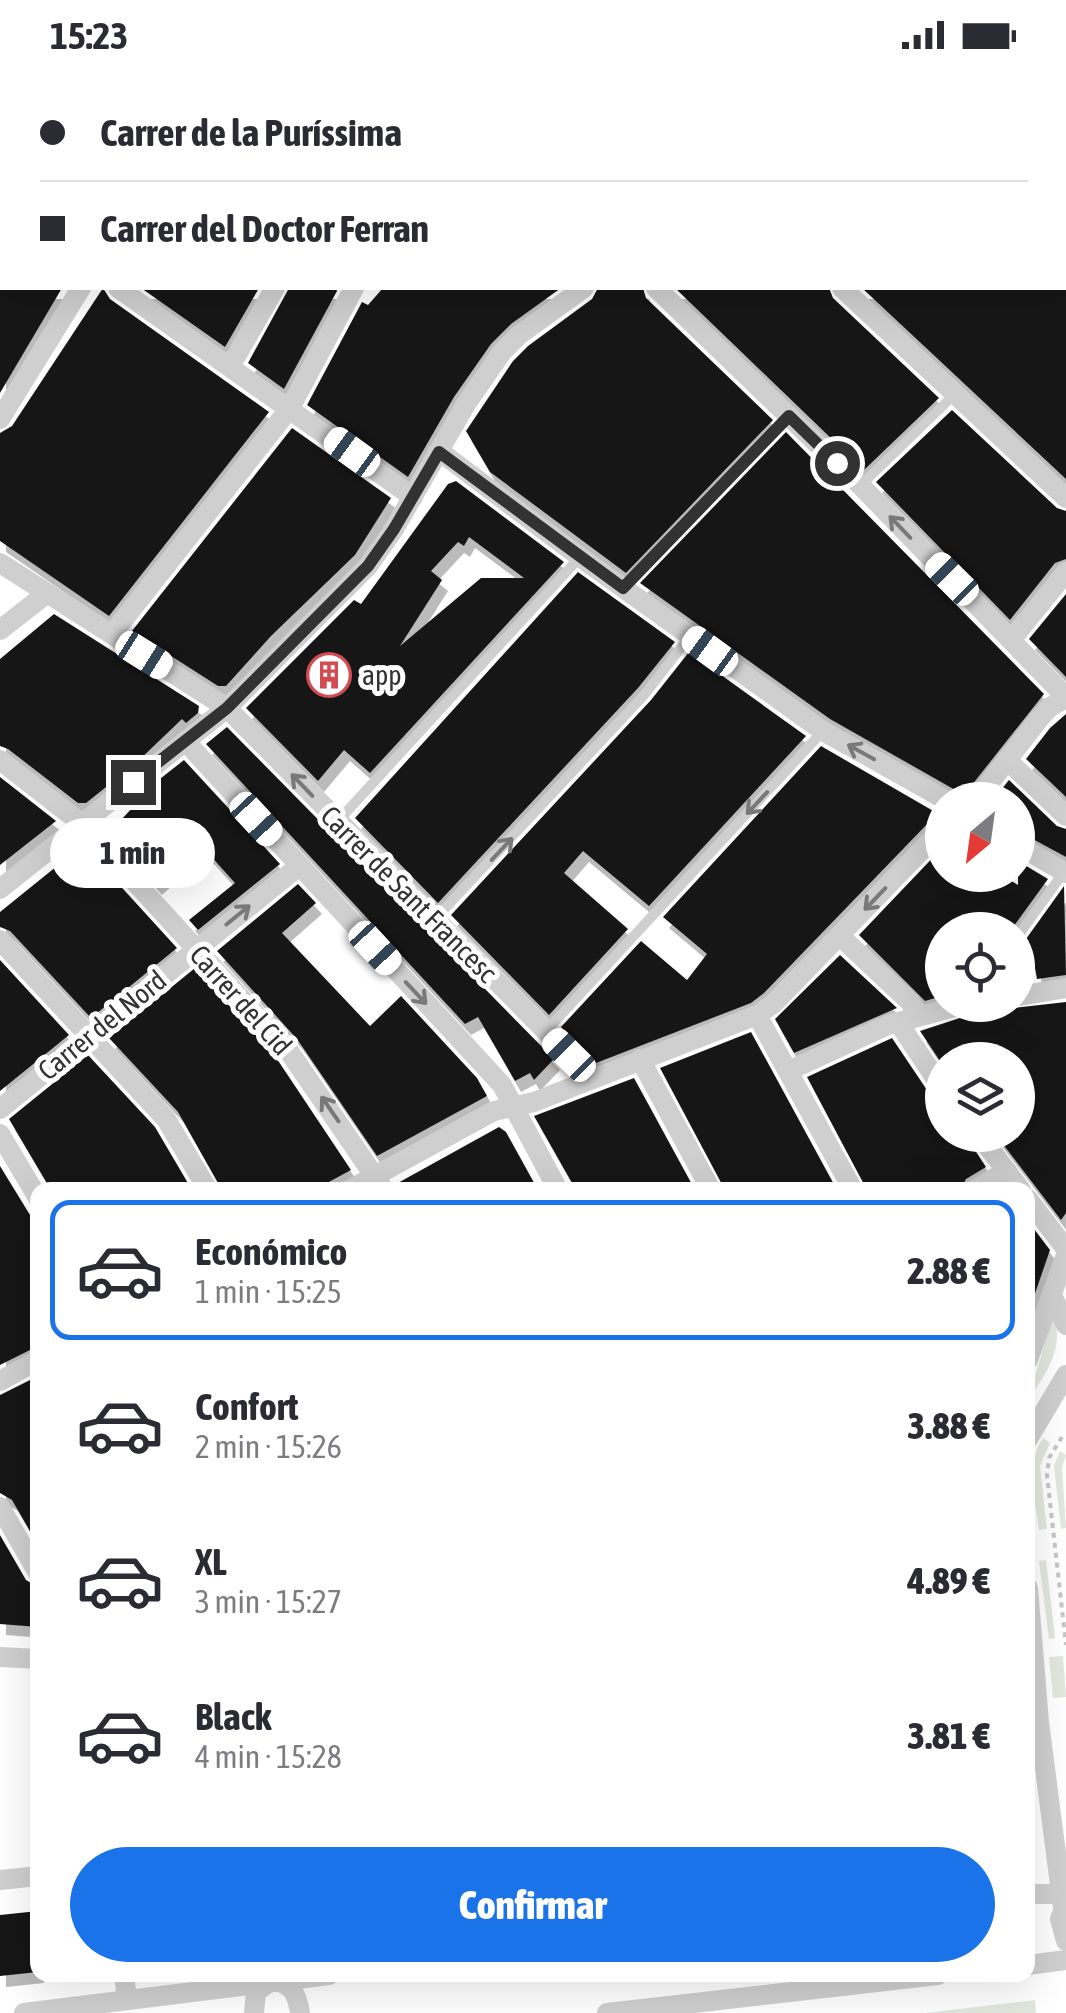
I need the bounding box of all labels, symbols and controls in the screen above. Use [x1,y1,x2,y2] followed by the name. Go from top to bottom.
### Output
[50,14,128,57] text: 15:23
[100,111,402,154] text: Carrer de la Puríssima
[100,207,429,250] text: Carrer del Doctor Ferran
[319,422,385,482] car
[815,441,860,486] route start
[889,515,913,539] one-way arrow
[920,547,984,611] car
[677,621,743,681] car
[111,626,177,684] car
[306,652,352,698] building icon: app
[362,659,402,691] place label: app
[847,742,877,762] one-way arrow
[111,760,156,805] route end
[291,773,314,798] one-way arrow
[925,782,1035,892] north arrow
[925,782,1035,1152] map controls
[225,787,287,851] car
[745,790,769,814] one-way arrow
[314,799,504,989] street label: Carrer de Sant Francesc
[51,817,216,887] callout: 1 min
[100,834,165,871] text: 1 min
[490,837,514,861] one-way arrow
[863,887,887,911] one-way arrow
[224,904,251,925] one-way arrow
[925,912,1035,1022] button: locate
[344,916,406,980] car
[183,939,299,1061] street label: Carrer del Cid
[32,964,172,1086] street label: Carrer del Nord
[405,980,428,1005] one-way arrow
[537,1023,601,1087] car
[925,1042,1035,1152] button: layers
[320,1096,341,1124] one-way arrow
[75,1225,165,1315] icon: car
[195,1230,347,1273] text: Económico
[907,1249,990,1292] text: 2.88 €
[195,1273,342,1310] text: 1 min · 15:25
[75,1380,165,1470] icon: car
[195,1385,299,1428] text: Confort
[907,1404,990,1447] text: 3.88 €
[195,1428,342,1465] text: 2 min · 15:26
[75,1535,165,1625] icon: car
[195,1540,227,1583] text: XL
[907,1559,990,1602] text: 4.89 €
[195,1583,342,1620] text: 3 min · 15:27
[75,1690,165,1780] icon: car
[195,1695,272,1738] text: Black
[907,1714,990,1757] text: 3.81 €
[195,1738,342,1775] text: 4 min · 15:28
[70,1847,995,1962] button: Confirmar

